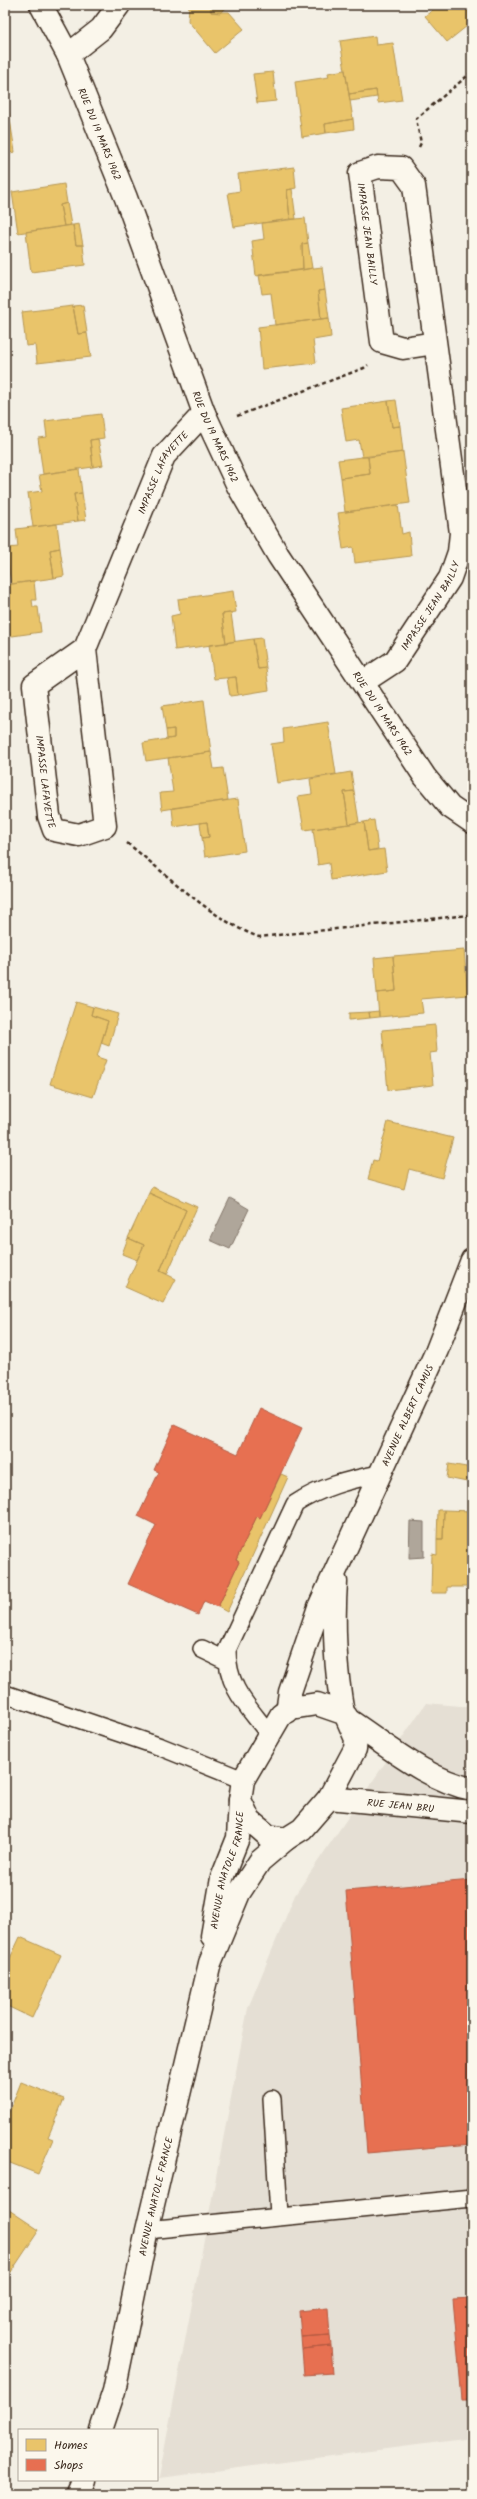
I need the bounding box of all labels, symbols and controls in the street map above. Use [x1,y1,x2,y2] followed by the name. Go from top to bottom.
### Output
[73,86,125,183] street label: RUE DU 19 MARS 1962
[352,182,382,287] street label: IMPASSE JEAN BAILLY
[188,389,242,485] street label: RUE DU 19 MARS 1962
[134,427,193,517] street label: IMPASSE LAFAYETTE
[397,558,465,654] street label: IMPASSE JEAN BAILLY
[348,668,416,760] street label: RUE DU 19 MARS 1962
[31,734,60,832] street label: IMPASSE LAFAYETTE
[378,1362,438,1469] street label: AVENUE ALBERT CAMUS
[366,1795,435,1817] street label: RUE JEAN BRU
[206,1810,248,1930] street label: AVENUE ANATOLE FRANCE
[135,2135,178,2258] street label: AVENUE ANATOLE FRANCE
[18,2429,158,2481] legend
[54,2436,88,2455] text: Homes
[54,2456,83,2475] text: Shops

